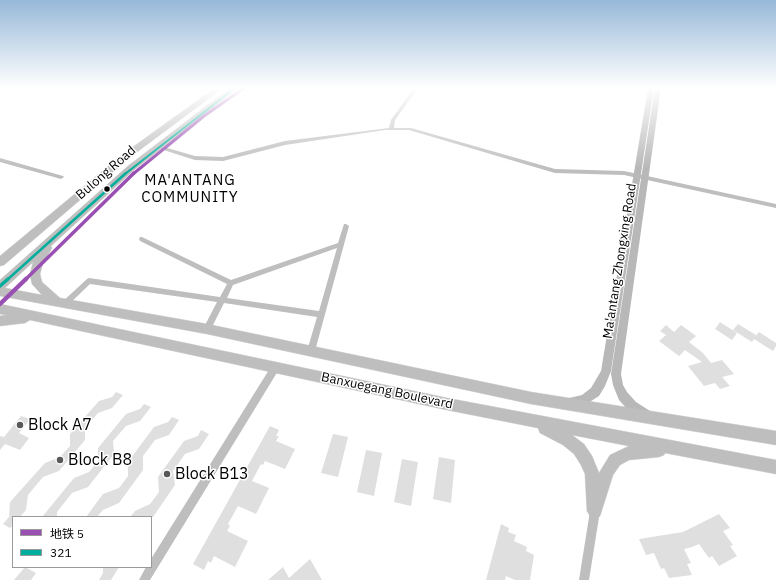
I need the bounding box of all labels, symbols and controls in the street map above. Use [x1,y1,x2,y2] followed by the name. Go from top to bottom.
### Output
[73,143,139,203] street label: Bulong Road
[141,172,239,207] district label: MA'ANTANG COMMUNITY
[600,182,640,340] street label: Ma'antang Zhongxing Road
[102,184,112,194] unlabelled marker
[320,369,454,413] street label: Banxuegang Boulevard
[28,415,92,435] place label: Block A7
[15,420,25,430] marker: Block A7
[68,450,132,470] place label: Block B8
[55,455,65,465] marker: Block B8
[175,464,249,484] place label: Block B13
[162,469,172,479] marker: Block B13
[12,516,152,568] legend
[50,526,84,541] text: 地铁 5
[50,545,72,560] text: 321

